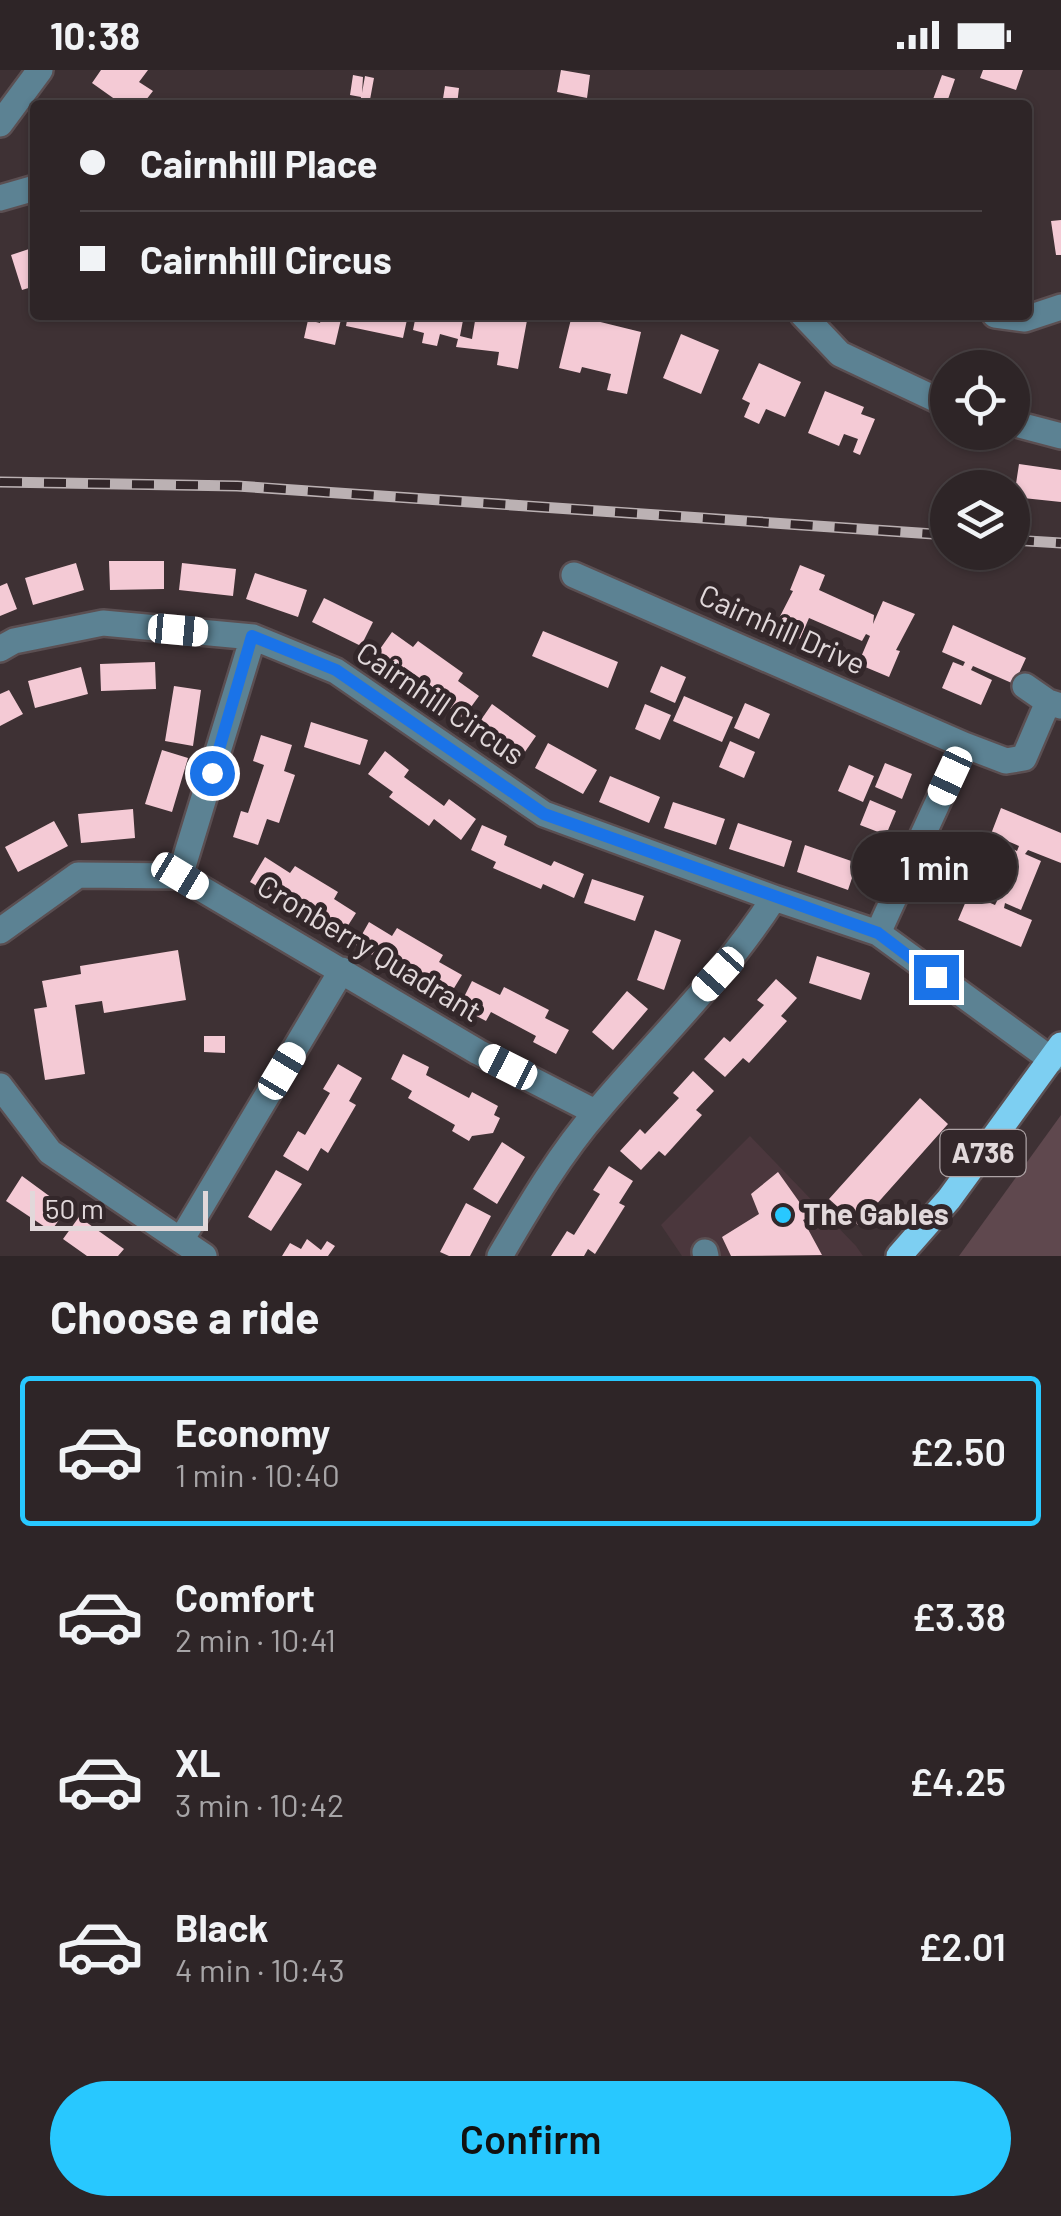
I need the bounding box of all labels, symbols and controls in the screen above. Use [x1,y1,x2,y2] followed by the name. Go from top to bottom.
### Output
[50,12,140,58] text: 10:38
[140,140,378,186] text: Cairnhill Place
[140,236,392,282] text: Cairnhill Circus
[930,350,1030,570] map controls
[930,350,1030,450] button: locate
[930,470,1030,570] button: layers
[694,575,872,681] street label: Cairnhill Drive
[147,612,209,648] car
[350,633,532,772] street label: Cairnhill Circus
[924,742,976,810] car
[190,751,235,796] route start
[854,832,1018,902] callout: 1 min
[147,848,213,904] car
[900,848,969,886] text: 1 min
[252,866,488,1028] street label: Cronberry Quadrant
[687,942,749,1006] car
[914,955,959,1000] route end
[254,1038,310,1104] car
[474,1040,542,1094] car
[940,1130,1026,1176] road number: A736
[30,1186,208,1230] scale bar
[45,1191,104,1225] text: 50 m
[803,1195,949,1231] place label: The Gables
[772,1204,794,1226] marker: The Gables
[50,1289,320,1343] text: Choose a ride
[55,1406,145,1496] icon: car
[175,1409,330,1455] text: Economy
[910,1428,1006,1474] text: £2.50
[175,1455,340,1493] text: 1 min · 10:40
[55,1571,145,1661] icon: car
[175,1574,315,1620] text: Comfort
[912,1593,1006,1639] text: £3.38
[175,1620,336,1658] text: 2 min · 10:41
[55,1736,145,1826] icon: car
[175,1739,221,1785] text: XL
[909,1758,1006,1804] text: £4.25
[175,1785,344,1823] text: 3 min · 10:42
[55,1901,145,1991] icon: car
[175,1904,269,1950] text: Black
[918,1923,1006,1969] text: £2.01
[175,1950,345,1988] text: 4 min · 10:43
[50,2081,1011,2196] button: Confirm

